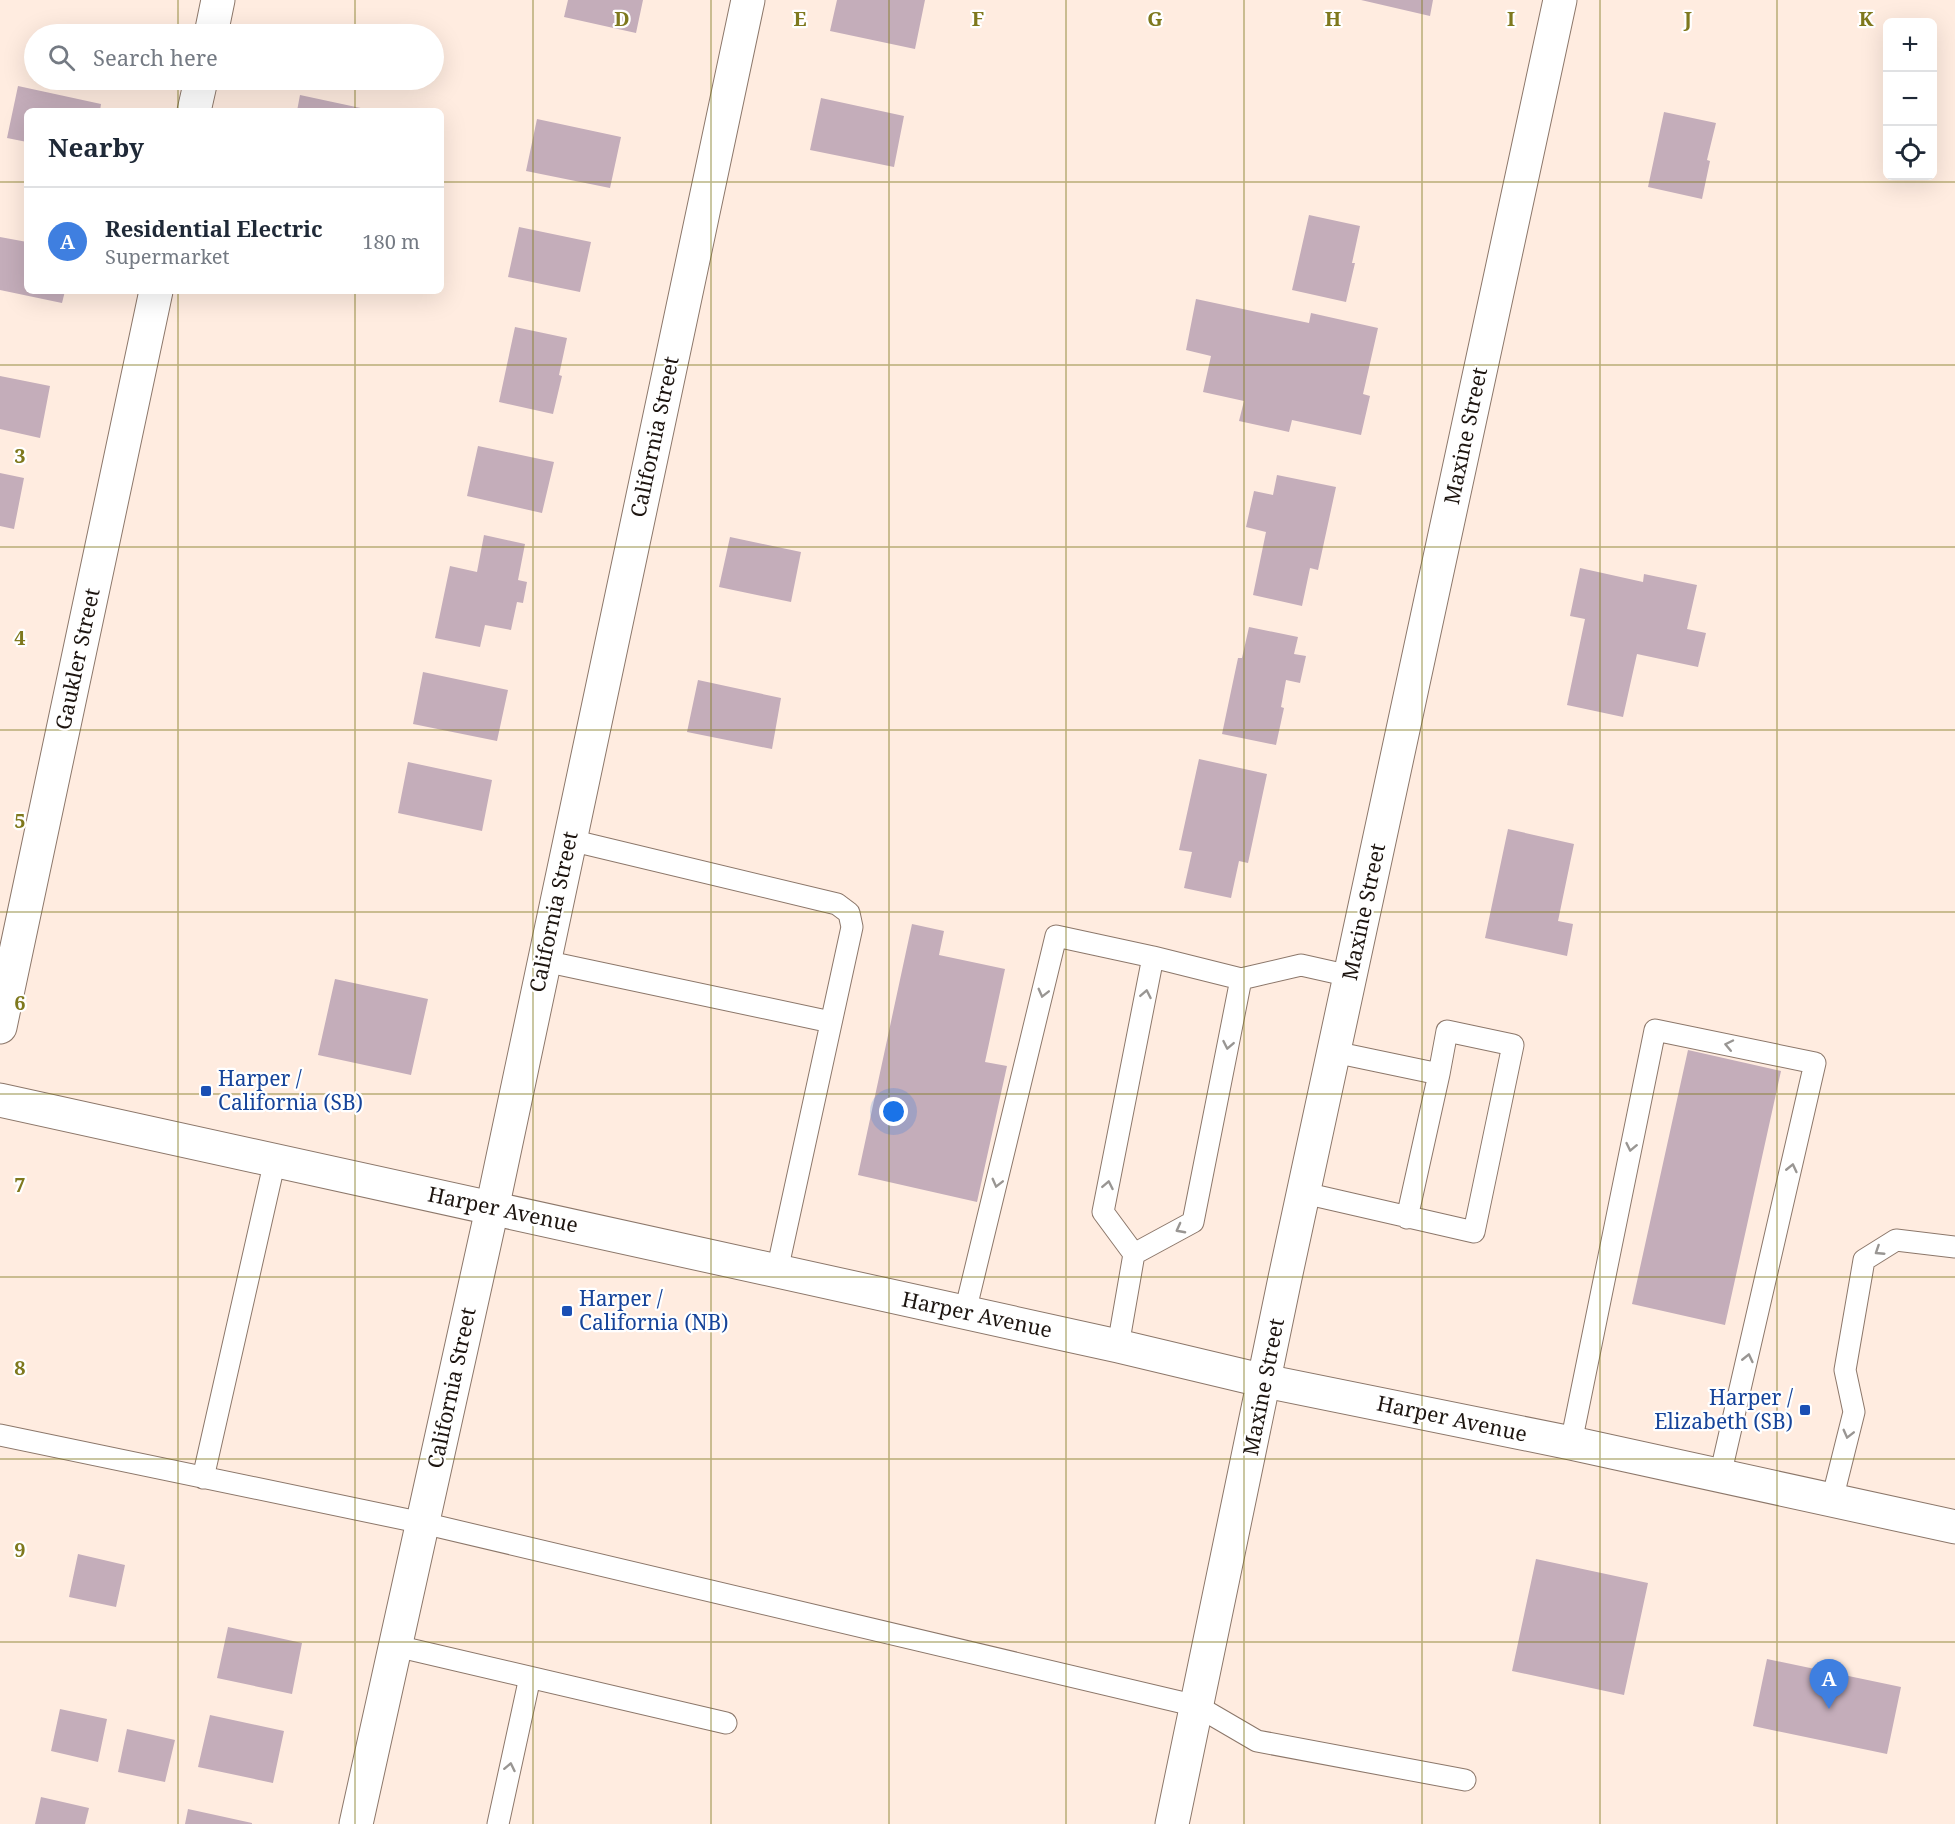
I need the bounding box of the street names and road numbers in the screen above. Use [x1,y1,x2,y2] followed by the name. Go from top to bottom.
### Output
[623,354,685,520] street label: California Street
[1437,365,1493,507] street label: Maxine Street
[48,585,106,732] street label: Gaukler Street
[522,829,584,995] street label: California Street
[1335,841,1391,983] street label: Maxine Street
[426,1179,581,1239] street label: Harper Avenue
[900,1284,1055,1344] street label: Harper Avenue
[420,1305,482,1471] street label: California Street
[1236,1316,1290,1458] street label: Maxine Street
[1375,1388,1530,1448] street label: Harper Avenue

